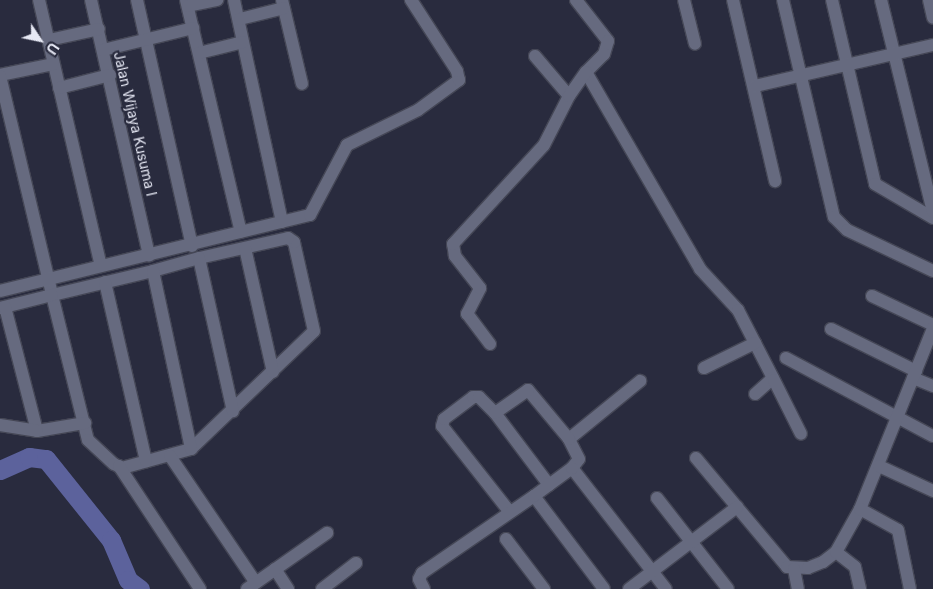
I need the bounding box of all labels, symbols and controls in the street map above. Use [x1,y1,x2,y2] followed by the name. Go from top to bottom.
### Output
[15,15,65,65] north arrow
[43,40,63,58] text: U
[110,50,160,198] street label: Jalan Wijaya Kusuma I

